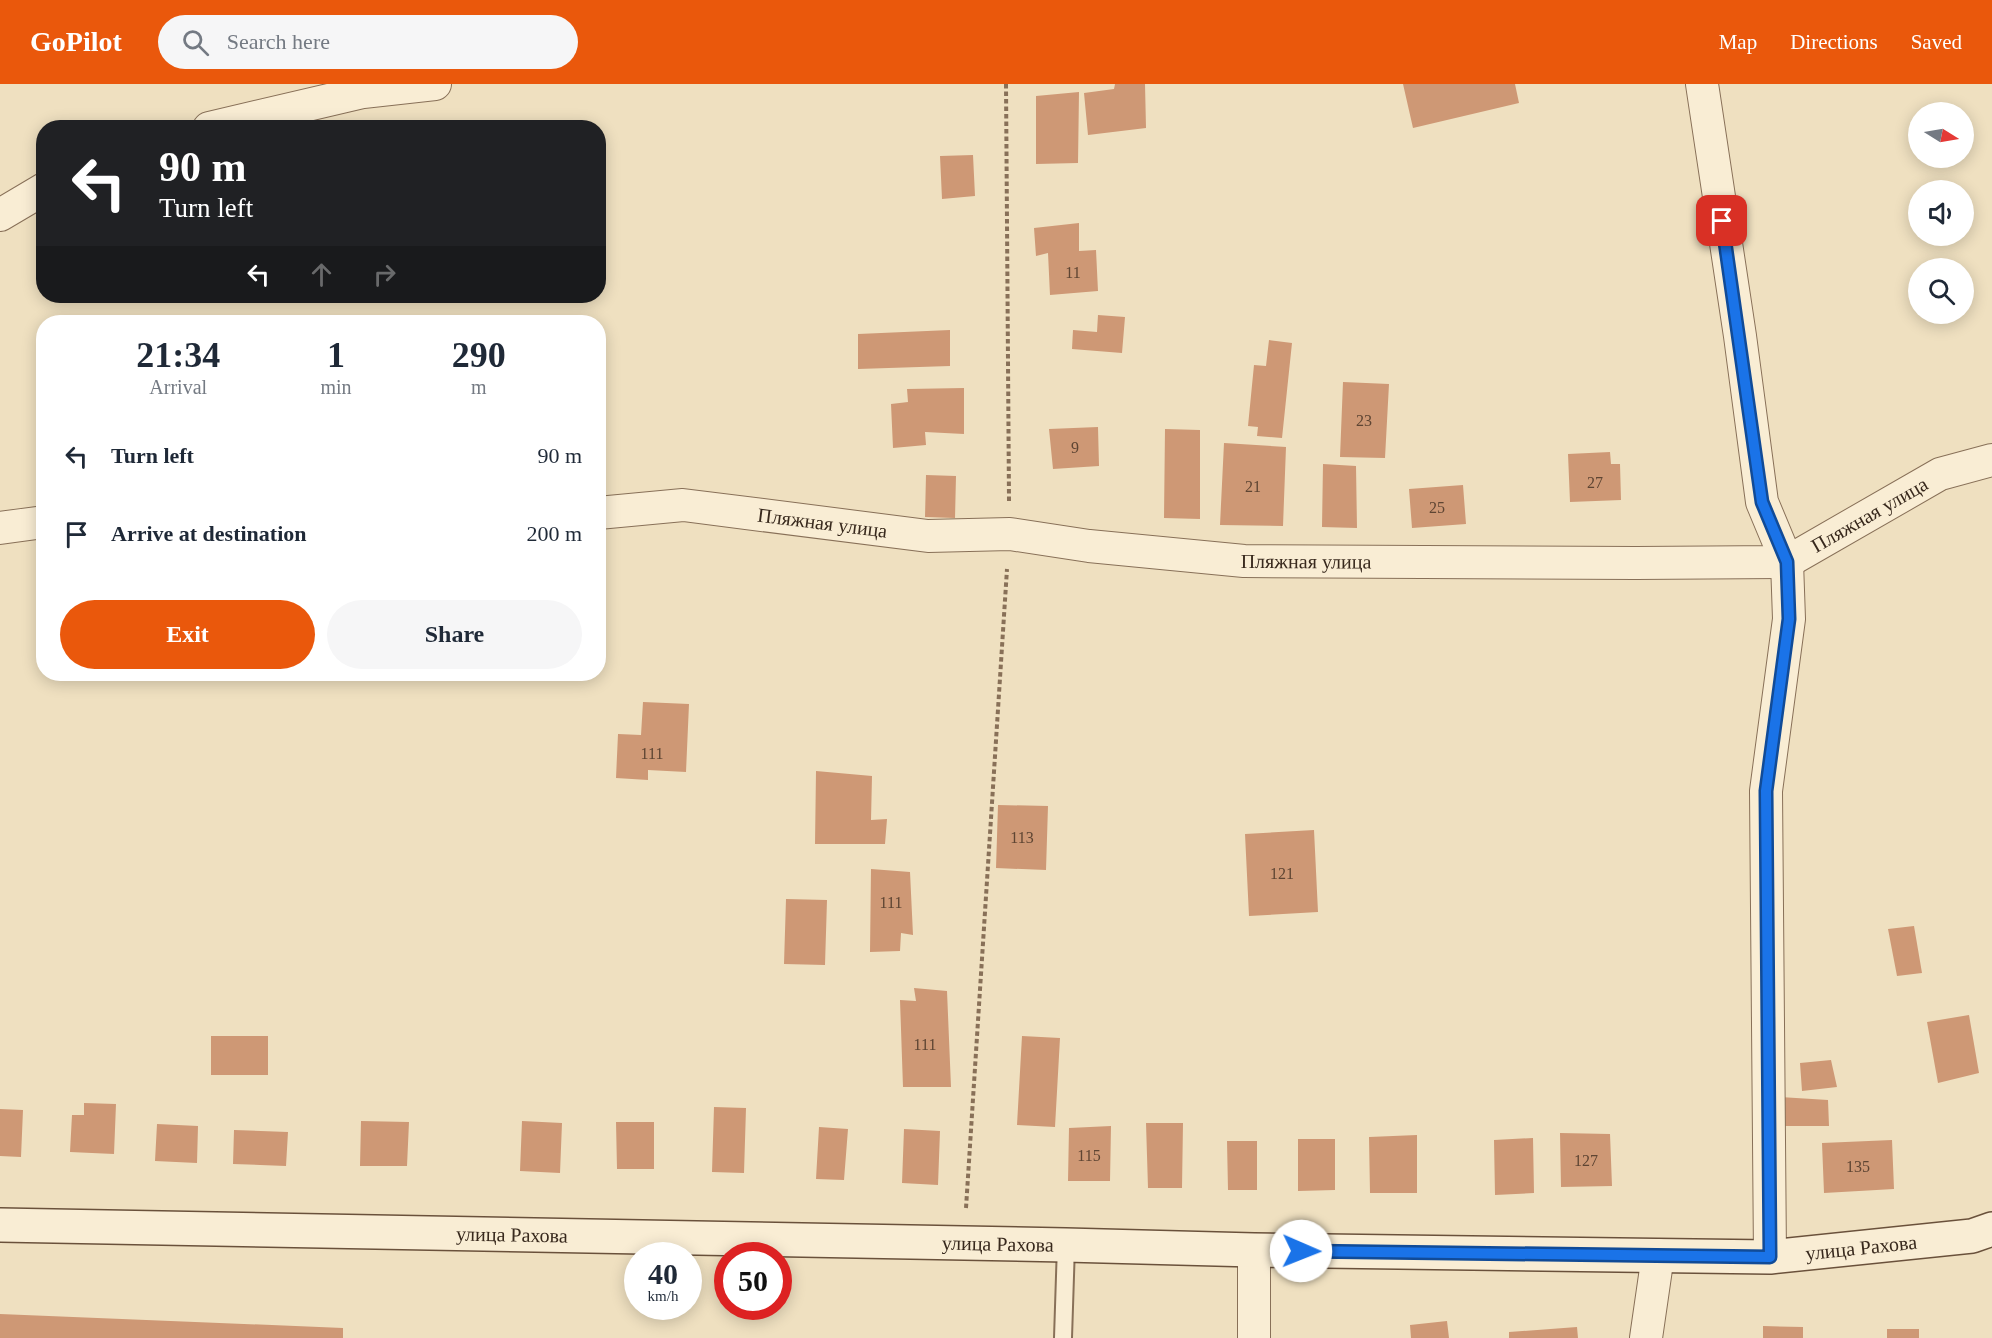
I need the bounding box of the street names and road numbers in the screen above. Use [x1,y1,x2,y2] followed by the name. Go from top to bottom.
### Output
[1807,472,1932,557] street label: Пляжная улица
[756,504,889,542] street label: Пляжная улица
[1241,550,1372,574] street label: Пляжная улица
[456,1223,568,1247] street label: улица Рахова
[1804,1231,1918,1265] street label: улица Рахова
[942,1232,1054,1256] street label: улица Рахова

